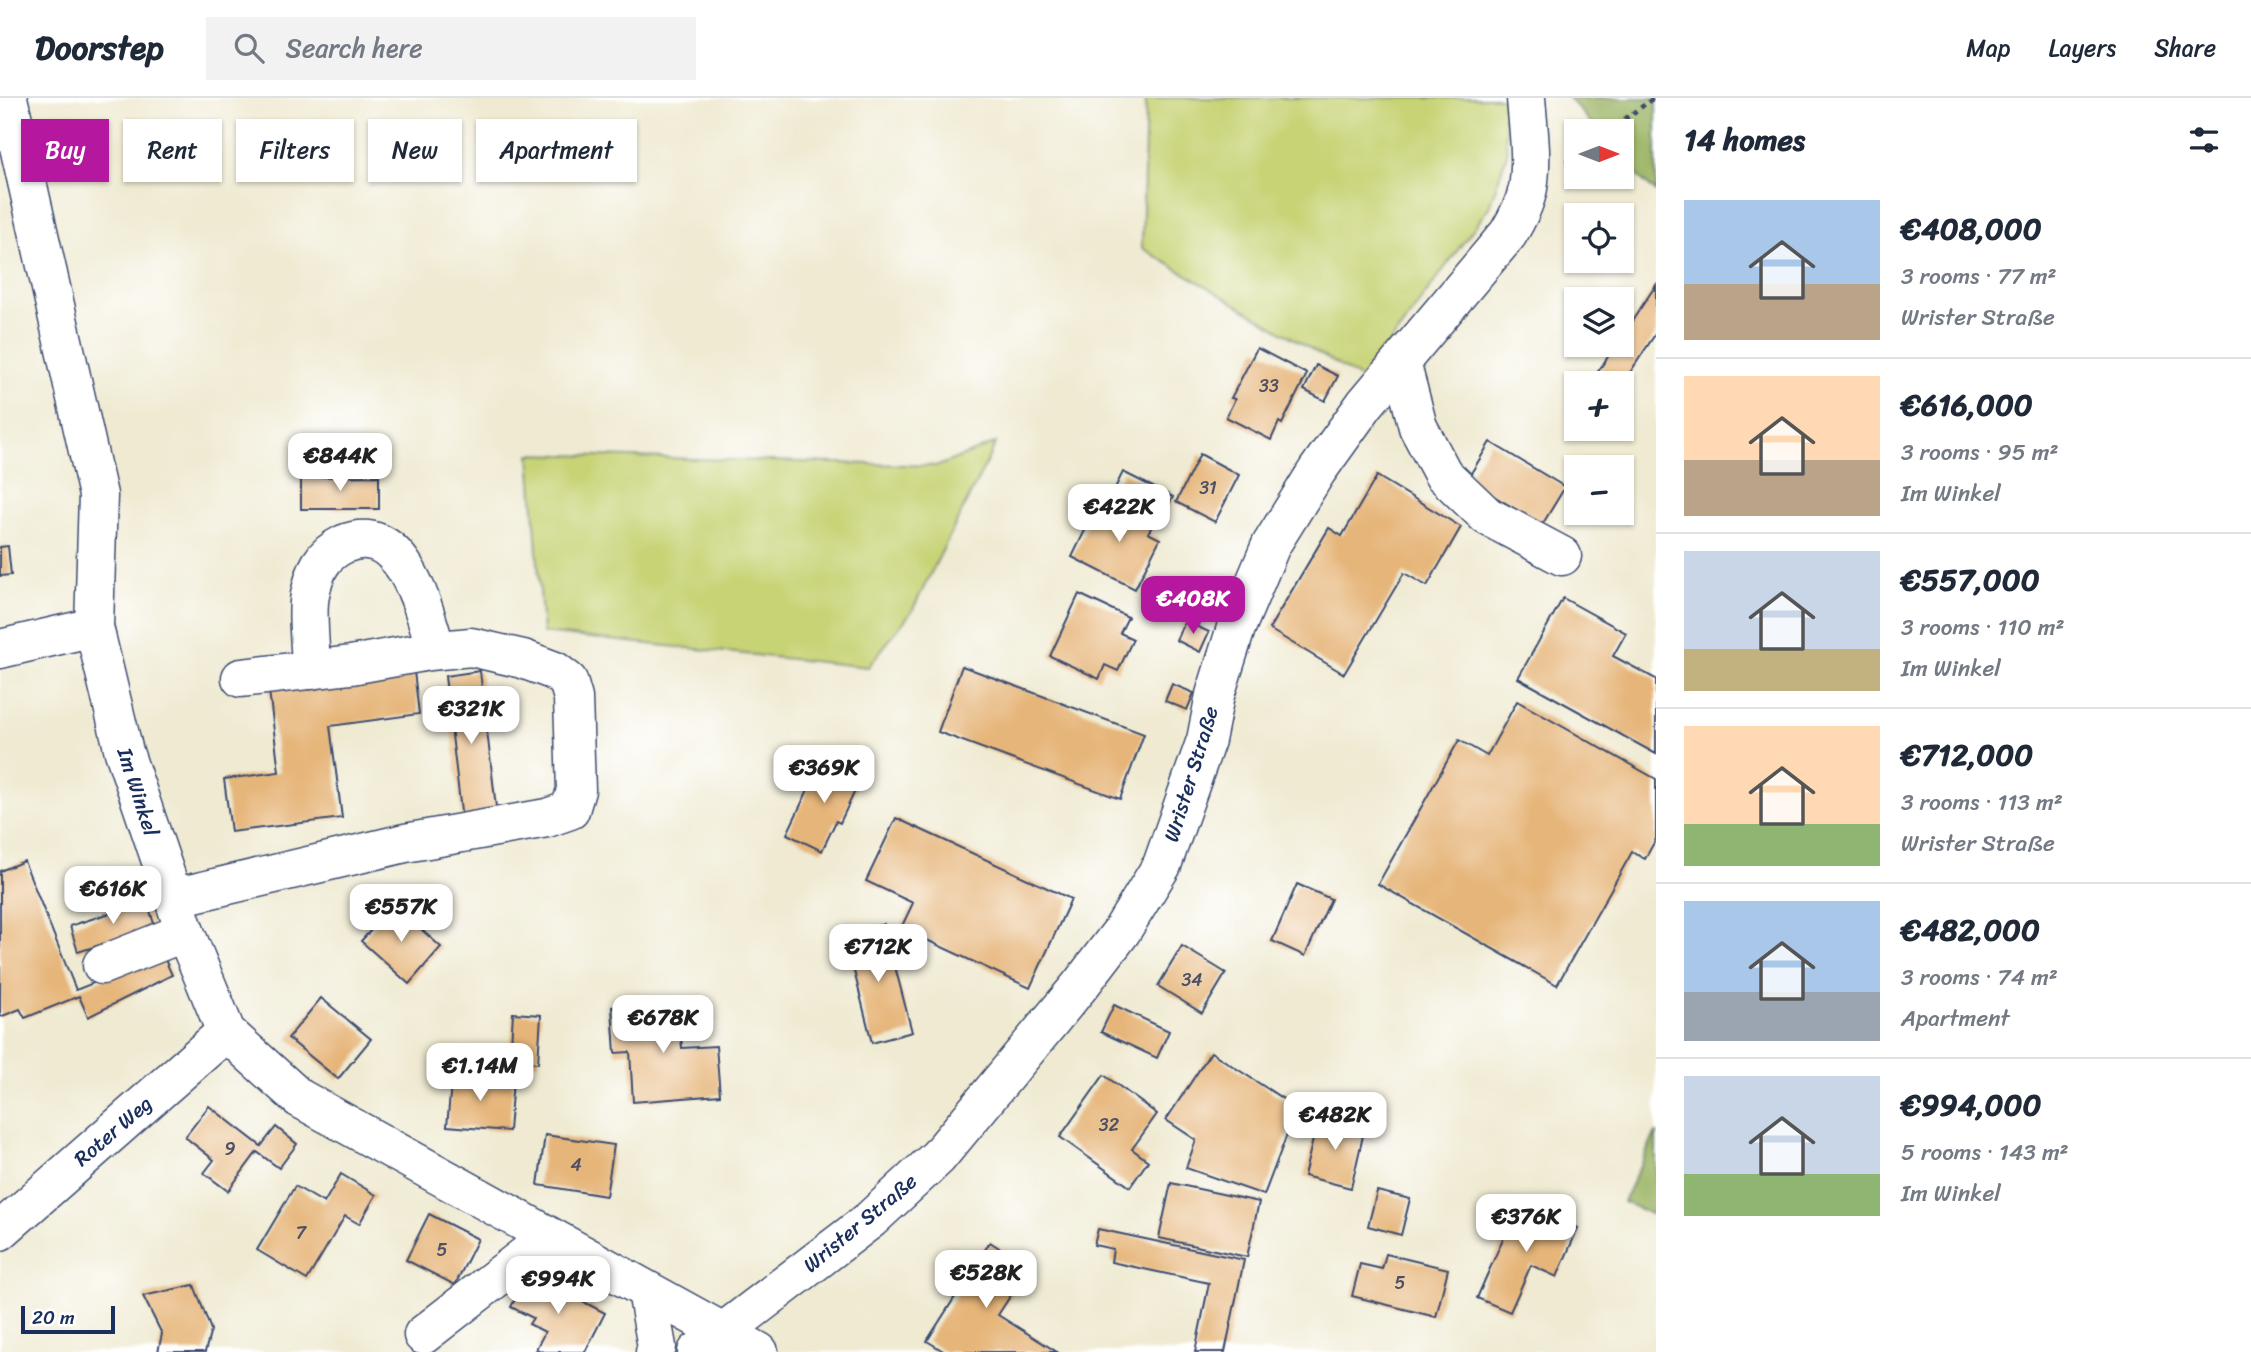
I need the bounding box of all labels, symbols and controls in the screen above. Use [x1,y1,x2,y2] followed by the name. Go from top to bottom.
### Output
[206,17,696,80] search box
[35,19,164,77] text: Doorstep
[286,25,423,71] text: Search here
[1966,27,2011,69] text: Map
[2049,27,2116,69] text: Layers
[2154,27,2216,69] text: Share
[230,29,268,67] icon: search
[1684,113,1805,167] text: 14 homes
[21,119,109,182] chip: Buy
[123,119,222,182] chip: Rent
[236,119,354,182] chip: Filters
[368,119,462,182] chip: New
[476,119,637,182] chip: Apartment
[1564,119,1634,189] north arrow
[1564,119,1634,525] map controls
[2185,121,2223,159] icon: filters
[1901,202,2042,256] text: €408,000
[1564,203,1634,273] button: locate
[1740,228,1824,312] icon: home
[1901,256,2057,297] text: 3 rooms · 77 m²
[1564,287,1634,357] button: layers
[1901,297,2055,338] text: Wrister Straße
[1259,370,1279,402] house number: 33
[1564,371,1634,441] button: +
[1901,378,2033,432] text: €616,000
[1740,404,1824,488] icon: home
[1901,432,2058,473] text: 3 rooms · 95 m²
[291,434,389,493] pin: €844K
[304,435,376,476] text: €844K
[1564,455,1634,525] button: −
[1199,472,1217,504] house number: 31
[1901,473,2001,514] text: Im Winkel
[1070,484,1168,544] pin: €422K
[1084,486,1154,527] text: €422K
[1901,553,2040,607] text: €557,000
[1144,576,1242,636] pin: €408K
[1157,578,1229,619] text: €408K
[1740,579,1824,663] icon: home
[1901,607,2065,648] text: 3 rooms · 110 m²
[1901,648,2001,689] text: Im Winkel
[422,686,520,746] pin: €321K
[438,688,504,729] text: €321K
[1152,701,1230,847] street label: Wrister Straße
[1901,728,2033,782] text: €712,000
[106,742,170,842] street label: Im Winkel
[775,746,873,805] pin: €369K
[789,747,859,788] text: €369K
[1740,754,1824,838] icon: home
[1901,782,2063,823] text: 3 rooms · 113 m²
[1901,823,2055,864] text: Wrister Straße
[64,866,162,926] pin: €616K
[80,868,146,909] text: €616K
[352,884,450,944] pin: €557K
[366,886,436,927] text: €557K
[1901,903,2040,957] text: €482,000
[829,924,927,984] pin: €712K
[845,926,911,967] text: €712K
[1740,929,1824,1013] icon: home
[1901,957,2058,998] text: 3 rooms · 74 m²
[1181,964,1203,996] house number: 34
[614,996,712,1055] pin: €678K
[628,997,698,1038] text: €678K
[1901,998,2010,1039] text: Apartment
[423,1044,537,1103] pin: €1.14M
[442,1045,518,1086] text: €1.14M
[1901,1078,2041,1132] text: €994,000
[65,1086,161,1176] street label: Roter Weg
[1286,1093,1384,1152] pin: €482K
[1300,1094,1370,1135] text: €482K
[1740,1104,1824,1188] icon: home
[1099,1109,1119,1141] house number: 32
[1901,1132,2069,1173] text: 5 rooms · 143 m²
[224,1133,236,1165] house number: 9
[570,1149,582,1181] house number: 4
[794,1163,926,1283] street label: Wrister Straße
[1901,1173,2001,1214] text: Im Winkel
[1477,1194,1575,1254] pin: €376K
[1492,1196,1560,1237] text: €376K
[296,1217,308,1249] house number: 7
[437,1234,448,1266] house number: 5
[937,1250,1035,1310] pin: €528K
[951,1252,1021,1293] text: €528K
[509,1256,607,1316] pin: €994K
[522,1258,594,1299] text: €994K
[1395,1267,1406,1299] house number: 5
[32,1301,75,1334] text: 20 m
[21,1303,116,1335] scale bar

